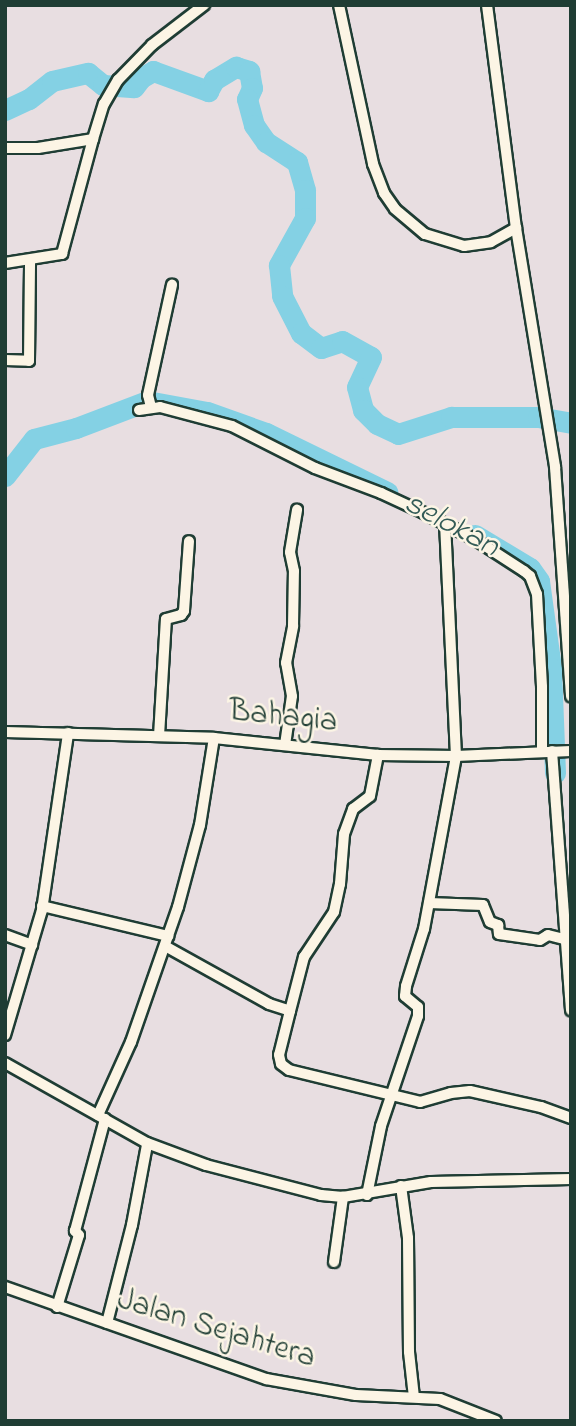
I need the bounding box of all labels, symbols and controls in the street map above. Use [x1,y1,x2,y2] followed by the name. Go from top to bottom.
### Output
[397,485,505,567] water label: selokan
[227,693,339,743] street label: Bahagia
[112,1282,320,1378] street label: Jalan Sejahtera

